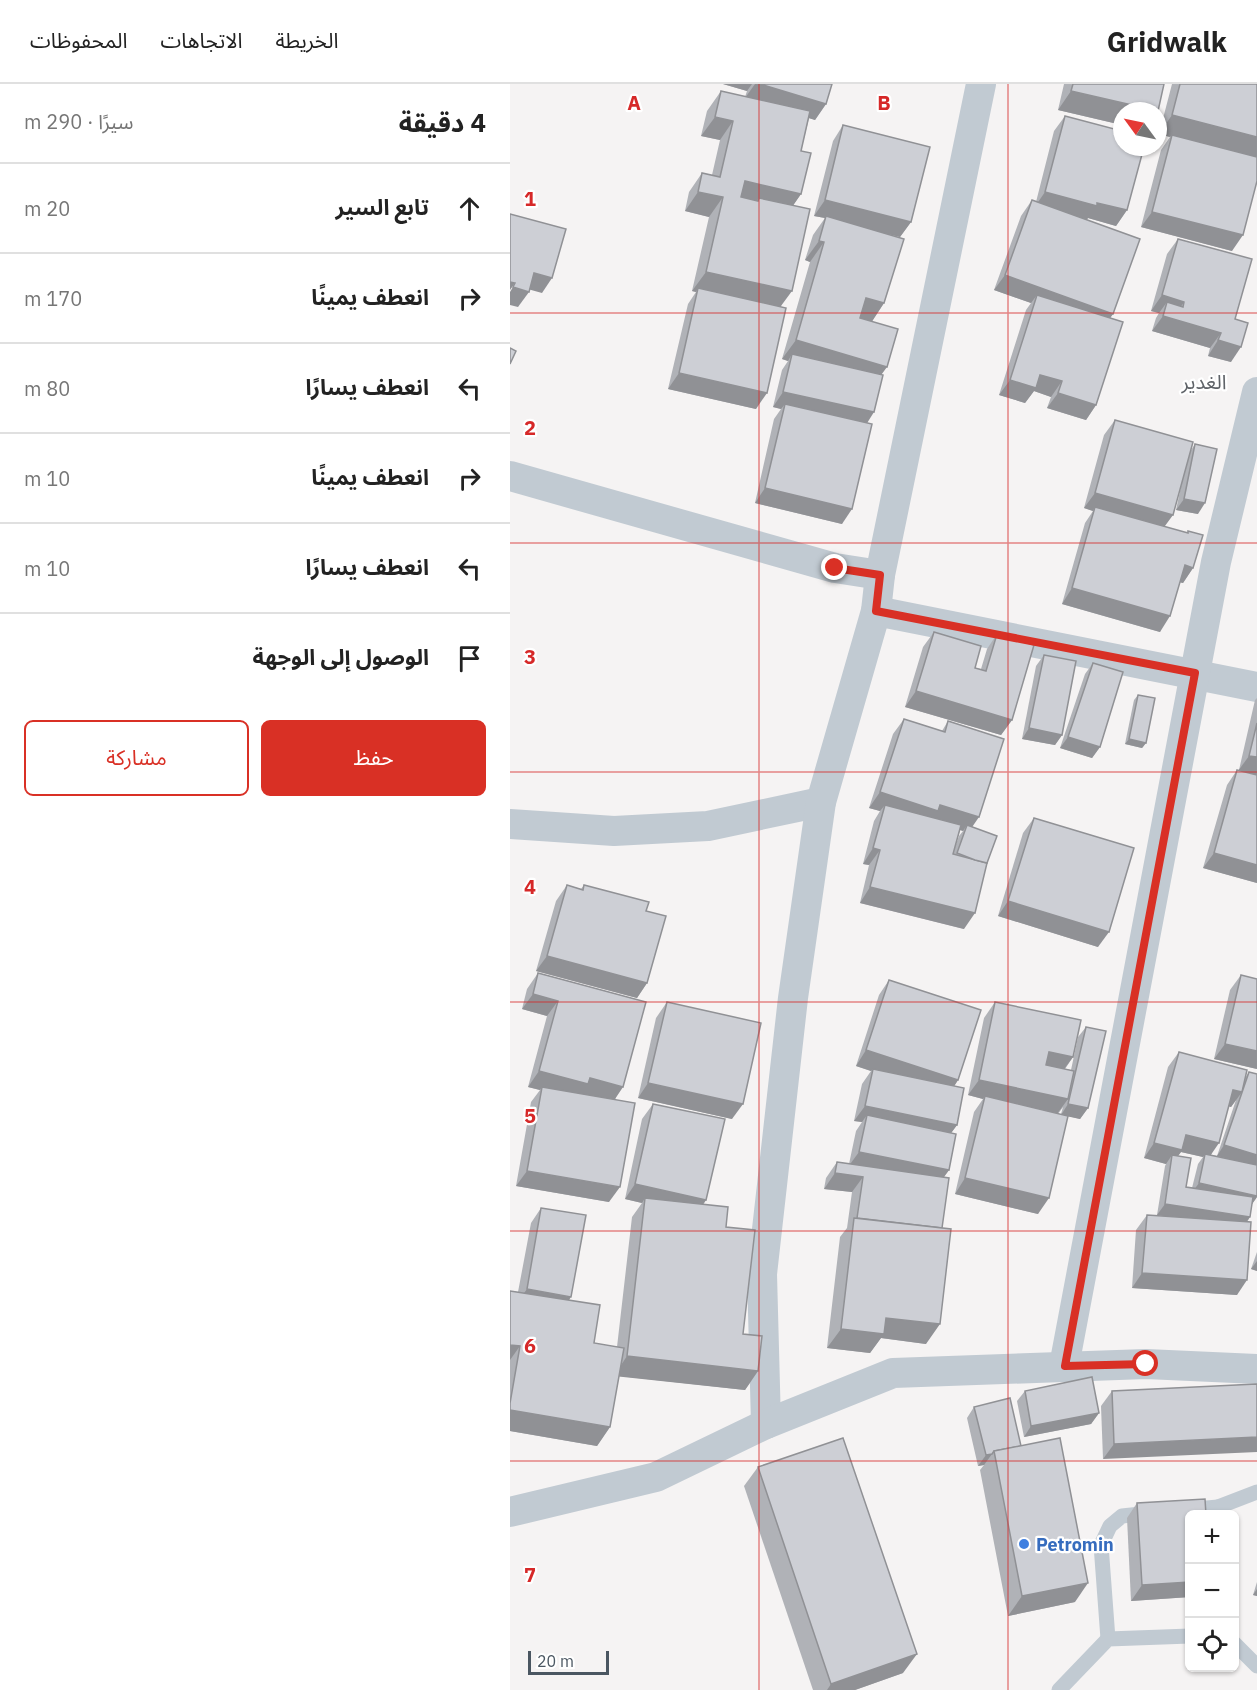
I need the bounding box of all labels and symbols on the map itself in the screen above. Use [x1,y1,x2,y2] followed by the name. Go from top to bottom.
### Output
[627,89,641,116] text: A
[877,89,891,116] text: B
[1113,102,1167,156] north arrow
[524,185,536,212] text: 1
[1181,368,1226,395] district label: الغدير
[524,414,536,441] text: 2
[821,554,847,580] route end
[524,643,536,670] text: 3
[524,873,536,900] text: 4
[524,1102,536,1129] text: 5
[524,1332,536,1359] text: 6
[1132,1350,1158,1376] route start
[1036,1533,1114,1556] place label: Petromin
[1017,1537,1031,1551] marker: Petromin
[524,1561,536,1588] text: 7
[528,1648,609,1676] scale bar

